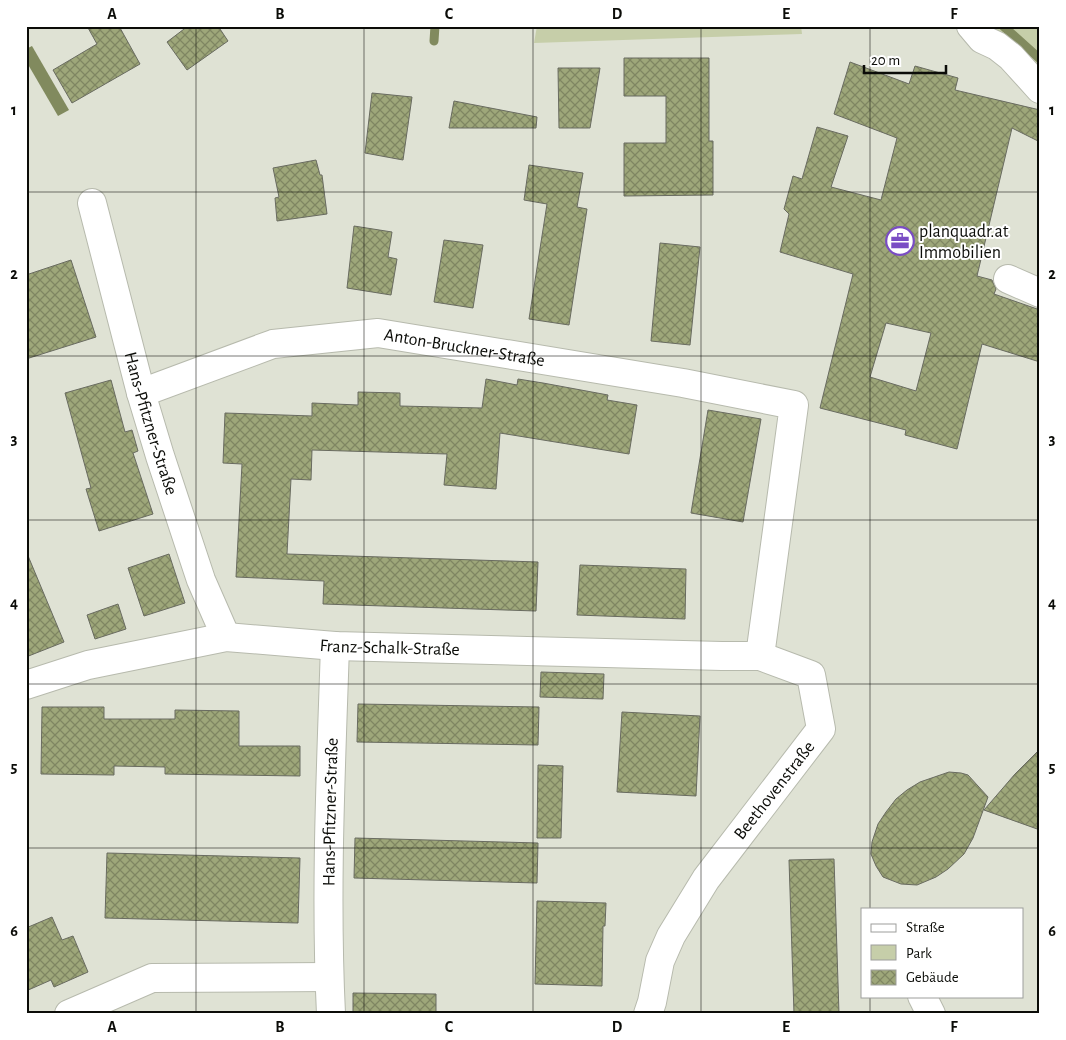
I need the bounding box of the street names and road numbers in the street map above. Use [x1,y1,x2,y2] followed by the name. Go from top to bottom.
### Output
[383,326,546,370] street label: Anton-Bruckner-Straße
[121,350,180,497] street label: Hans-Pfitzner-Straße
[319,637,460,659] street label: Franz-Schalk-Straße
[320,738,342,886] street label: Hans-Pfitzner-Straße
[731,738,819,843] street label: Beethovenstraße

